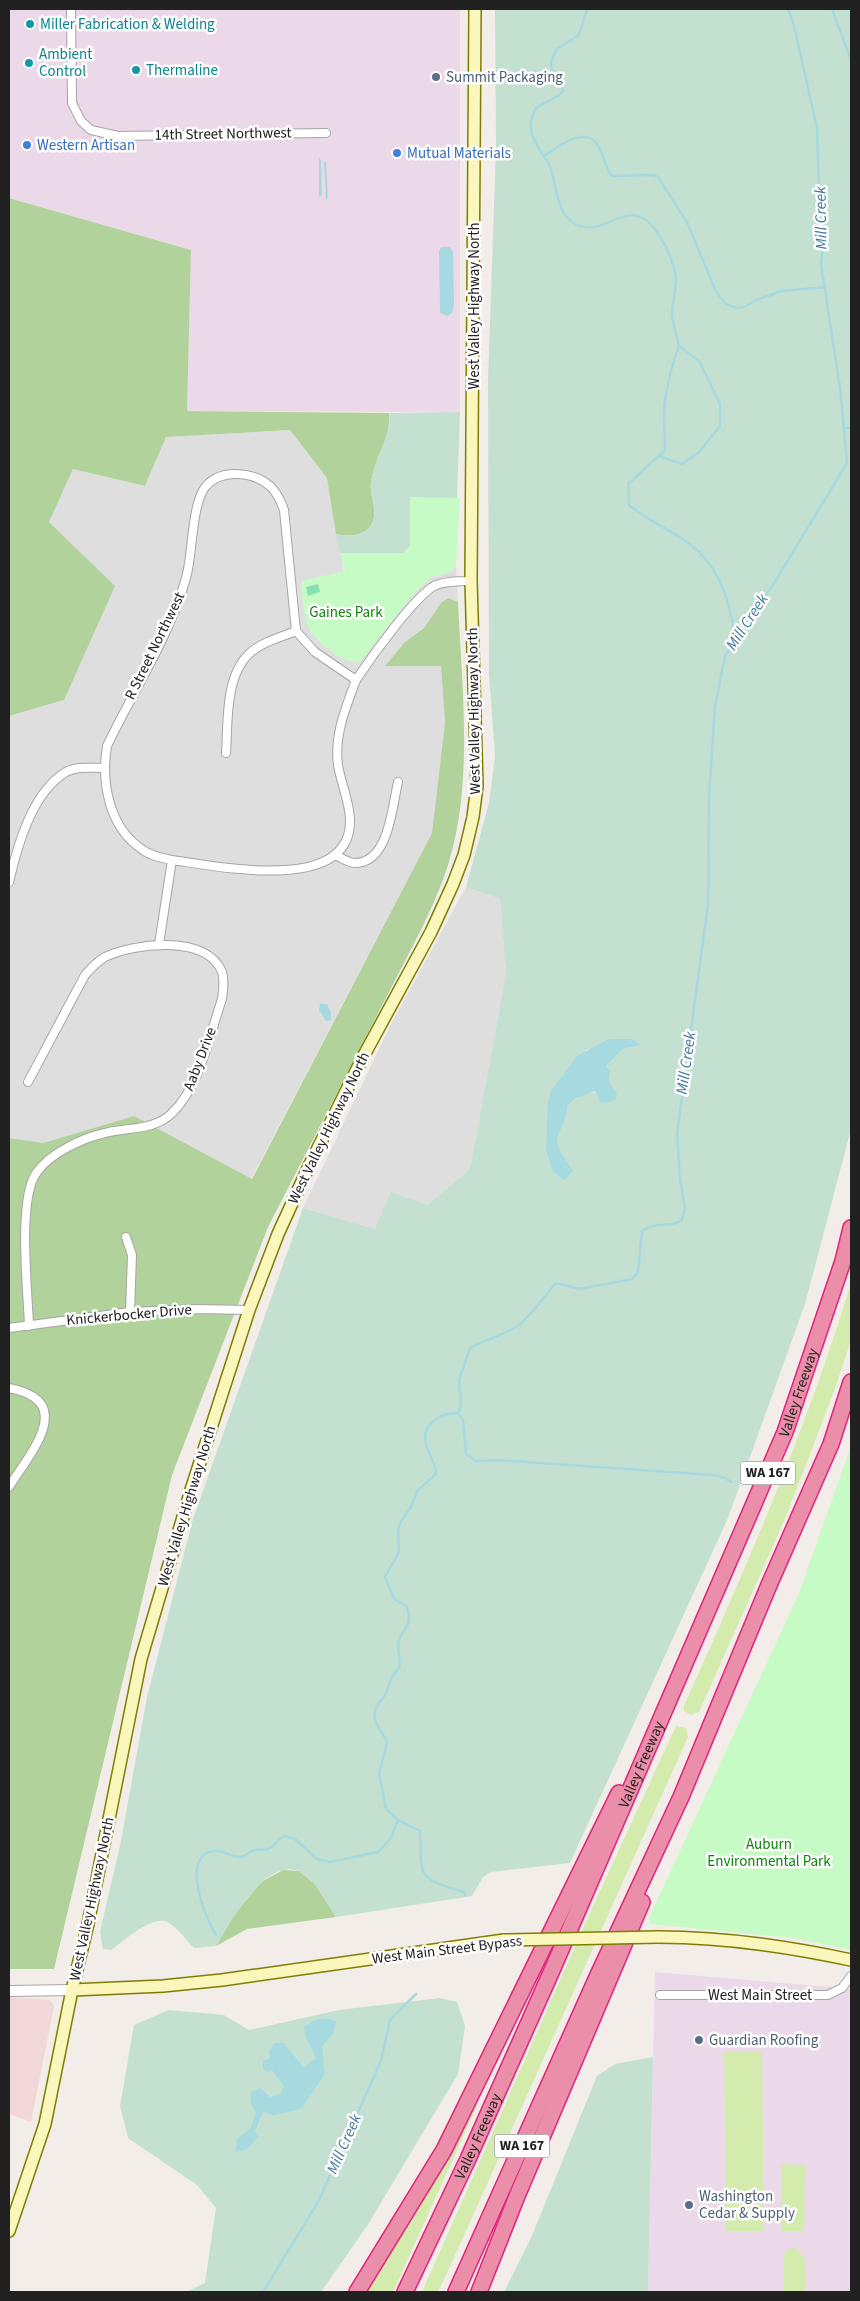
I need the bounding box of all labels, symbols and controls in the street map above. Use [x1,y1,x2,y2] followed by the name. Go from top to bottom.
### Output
[40,14,215,35] place label: Miller Fabrication & Welding
[24,18,36,30] marker: Miller Fabrication & Welding
[39,44,92,82] place label: Ambient Control
[23,57,35,69] marker: Ambient Control
[146,60,218,81] place label: Thermaline
[130,64,142,76] marker: Thermaline
[446,67,563,88] place label: Summit Packaging
[430,71,442,83] marker: Summit Packaging
[154,122,292,146] street label: 14th Street Northwest
[37,135,135,156] place label: Western Artisan
[21,139,33,151] marker: Western Artisan
[407,143,511,164] place label: Mutual Materials
[391,147,403,159] marker: Mutual Materials
[809,186,833,250] water label: Mill Creek
[464,222,485,390] street label: West Valley Highway North
[120,589,190,703] street label: R Street Northwest
[721,589,774,655] water label: Mill Creek
[309,602,383,623] park label: Gaines Park
[462,627,486,795] street label: West Valley Highway North
[178,1024,222,1094] street label: Aaby Drive
[671,1030,701,1096] water label: Mill Creek
[283,1048,375,1208] street label: West Valley Highway North
[65,1299,193,1331] street label: Knickerbocker Drive
[774,1345,823,1440] street label: Valley Freeway
[153,1423,221,1589] street label: West Valley Highway North
[740,1462,796,1485] road number: WA 167
[613,1718,669,1811] street label: Valley Freeway
[64,1815,120,1983] street label: West Valley Highway North
[707,1834,831,1872] park label: Auburn Environmental Park
[371,1930,523,1970] street label: West Main Street Bypass
[708,1985,812,2006] street label: West Main Street
[709,2030,819,2051] place label: Guardian Roofing
[693,2034,705,2046] marker: Guardian Roofing
[449,2090,507,2183] street label: Valley Freeway
[321,2110,367,2177] water label: Mill Creek
[494,2134,550,2158] road number: WA 167
[699,2186,795,2224] place label: Washington Cedar & Supply
[683,2199,695,2211] marker: Washington Cedar & Supply

